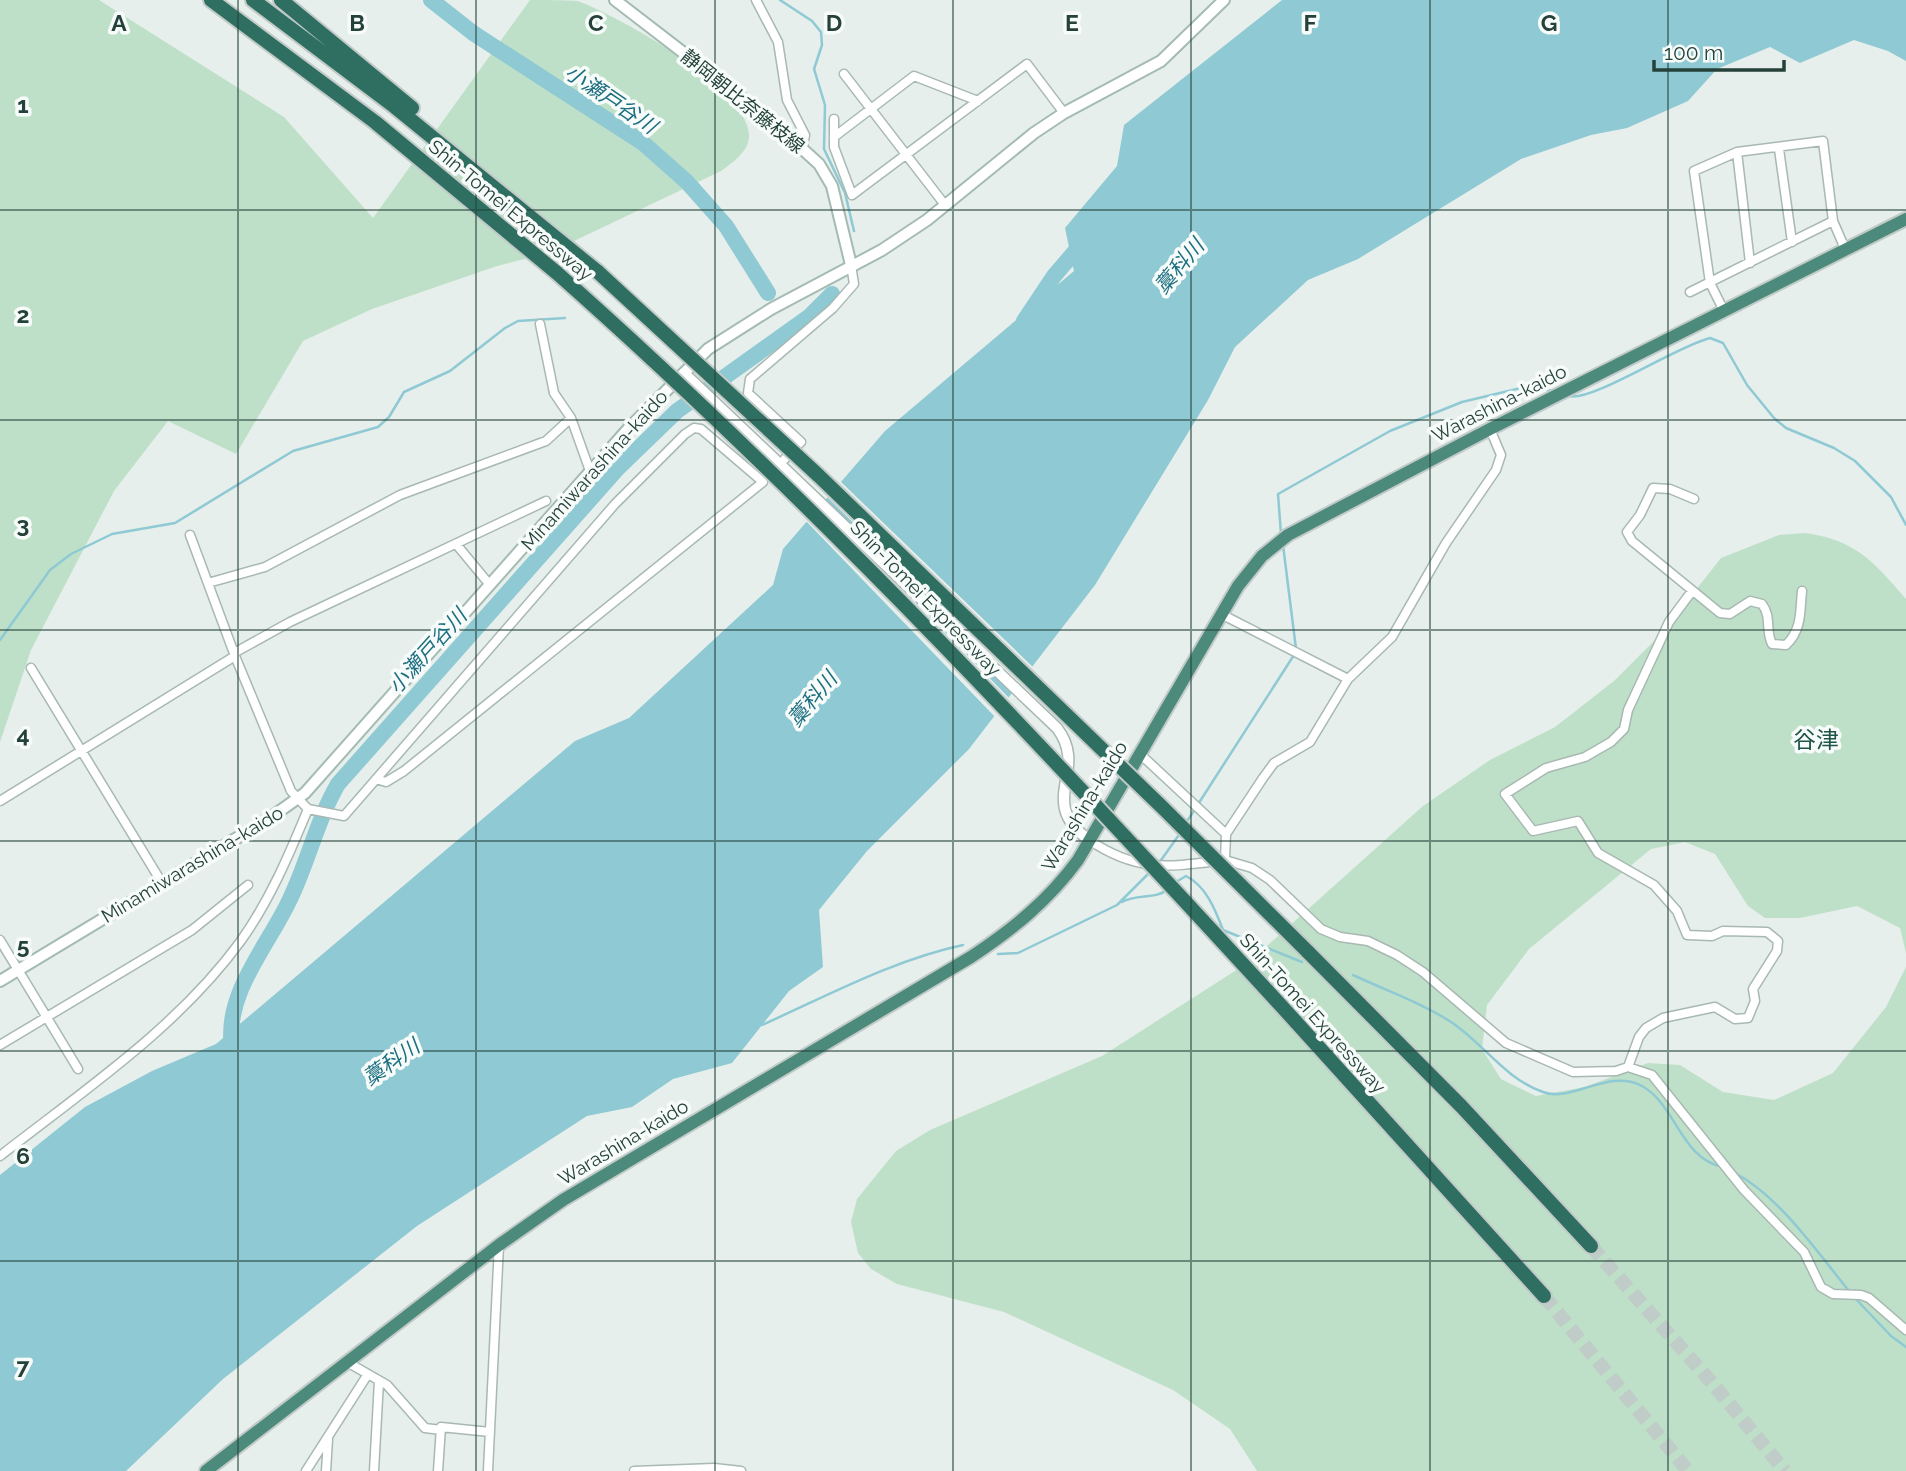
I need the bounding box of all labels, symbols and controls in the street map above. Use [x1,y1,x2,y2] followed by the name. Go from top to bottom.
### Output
[111,9,127,36] text: A
[349,9,365,36] text: B
[588,9,604,36] text: C
[826,9,842,36] text: D
[1065,9,1079,36] text: E
[1303,9,1317,36] text: F
[1541,9,1557,36] text: G
[1654,28,1784,72] scale bar
[1664,40,1723,65] text: 100 m
[677,45,809,157] street label: 静岡朝比奈藤枝線
[560,59,663,140] water label: 小瀬戸谷川
[17,91,29,118] text: 1
[425,135,597,285] street label: Shin-Tomei Expressway
[1149,232,1210,298] water label: 藁科川
[17,301,29,328] text: 2
[1428,360,1570,446] street label: Warashina-kaido
[516,385,672,555] street label: Minamiwarashina-kaido
[17,511,29,538] text: 3
[846,516,1006,680] street label: Shin-Tomei Expressway
[383,602,473,698] water label: 小瀬戸谷川
[782,665,843,731] water label: 藁科川
[16,721,30,748] text: 4
[1793,726,1839,753] district label: 谷津
[1037,737,1131,875] street label: Warashina-kaido
[97,801,287,927] street label: Minamiwarashina-kaido
[1236,929,1390,1097] street label: Shin-Tomei Expressway
[17,932,30,959] text: 5
[358,1033,426,1090] water label: 藁科川
[554,1095,692,1189] street label: Warashina-kaido
[16,1142,30,1169] text: 6
[17,1352,30,1379] text: 7

